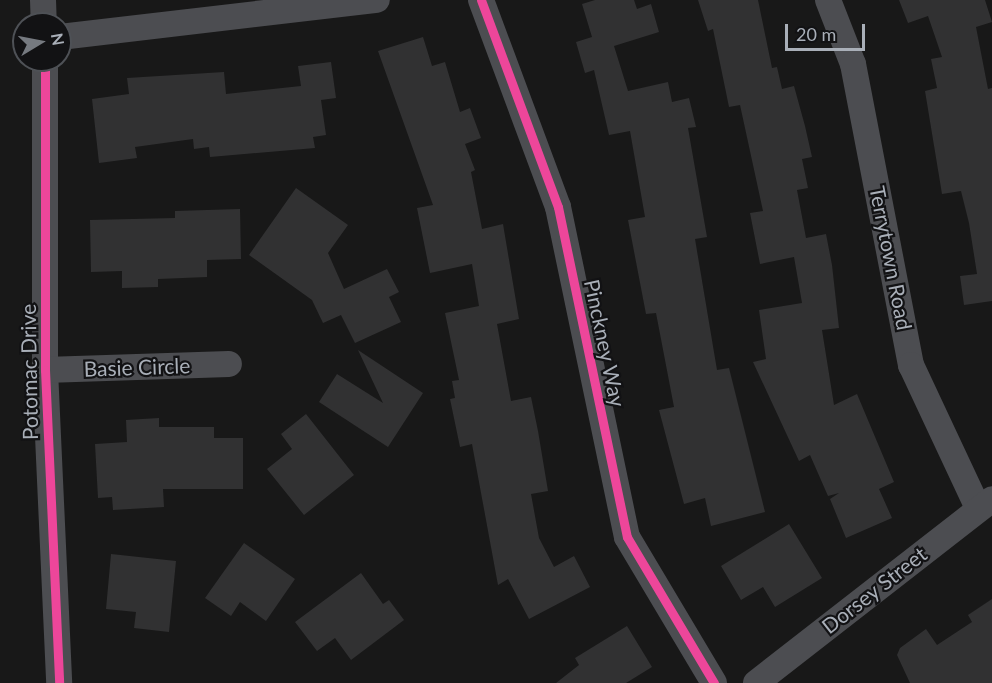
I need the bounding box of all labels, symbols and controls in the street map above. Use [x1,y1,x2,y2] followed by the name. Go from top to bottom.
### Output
[12,12,72,72] north arrow
[788,12,868,50] scale bar
[796,23,836,45] text: 20 m
[48,31,69,47] text: N
[865,184,917,332] street label: Terrytown Road
[579,277,631,409] street label: Pinckney Way
[15,304,43,440] street label: Potomac Drive
[83,353,191,381] street label: Basie Circle
[816,541,932,639] street label: Dorsey Street

